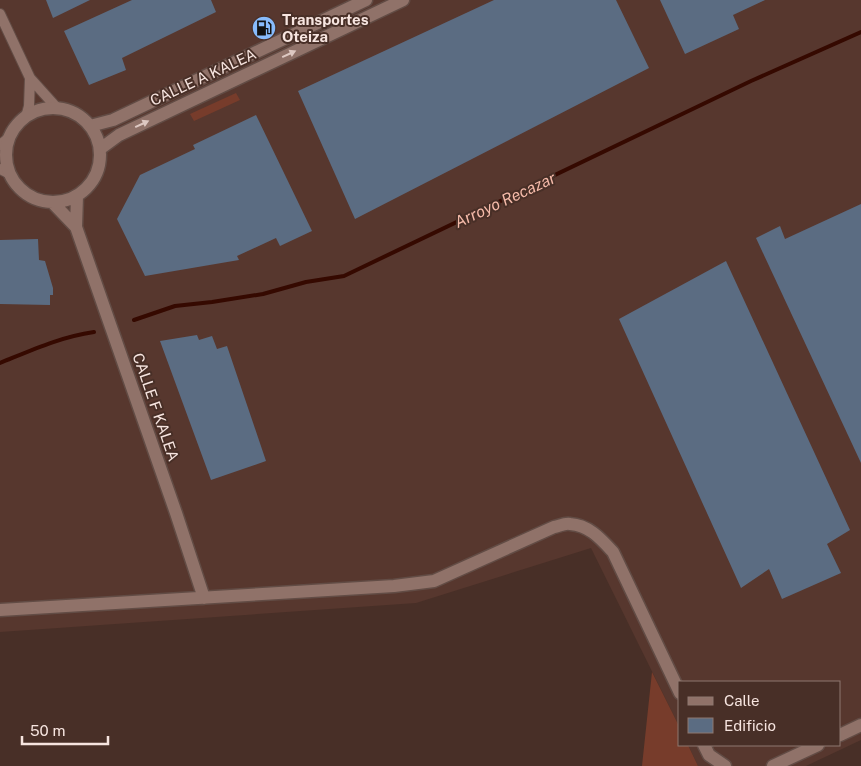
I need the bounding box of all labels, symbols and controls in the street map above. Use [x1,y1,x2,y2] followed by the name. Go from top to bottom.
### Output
[282,11,369,45] place label: Transportes Oteiza
[251,15,277,41] fuel station icon: Transportes Oteiza
[147,45,259,109] street label: CALLE A KALEA
[281,50,296,59] one-way arrow
[135,120,149,128] one-way arrow
[451,168,560,232] water label: Arroyo Recazar
[130,351,183,464] street label: CALLE F KALEA
[678,681,841,746] legend
[724,692,760,709] text: Calle
[22,714,109,746] scale bar
[724,717,776,734] text: Edificio
[30,722,65,739] text: 50 m

